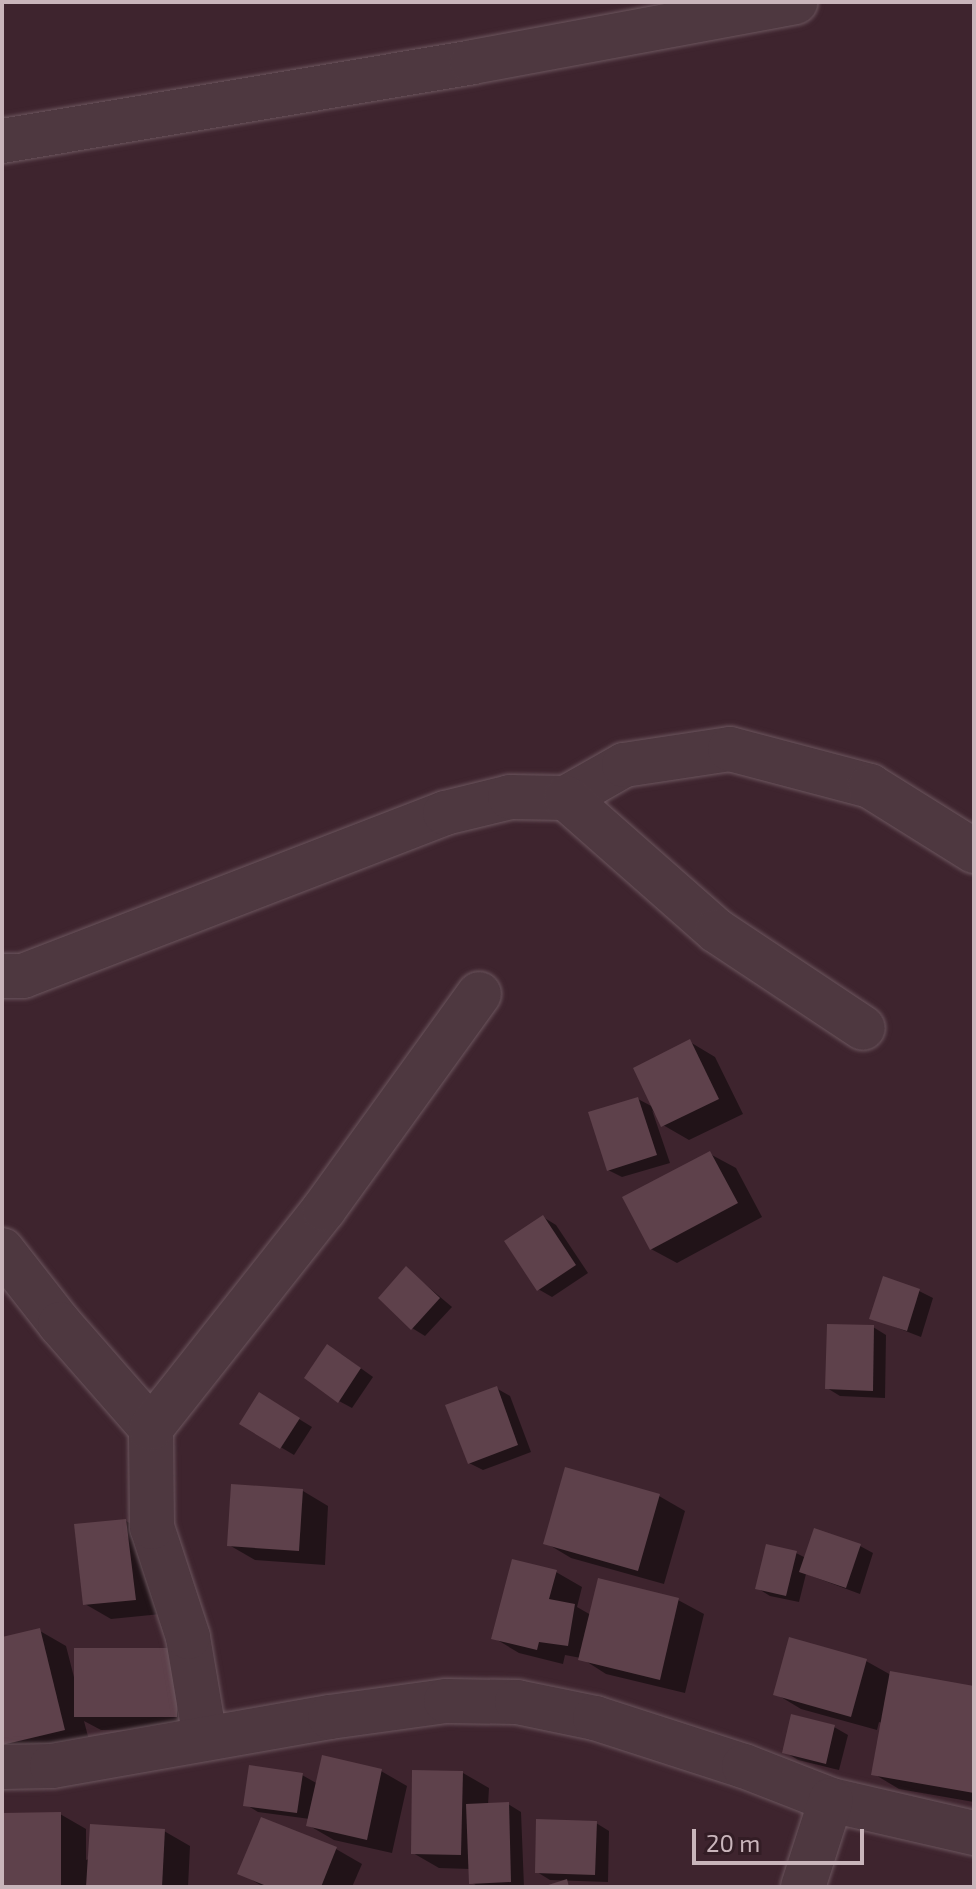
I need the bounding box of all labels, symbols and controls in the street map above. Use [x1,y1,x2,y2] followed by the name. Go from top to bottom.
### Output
[696,1813,868,1863] scale bar
[706,1828,760,1857] text: 20 m

